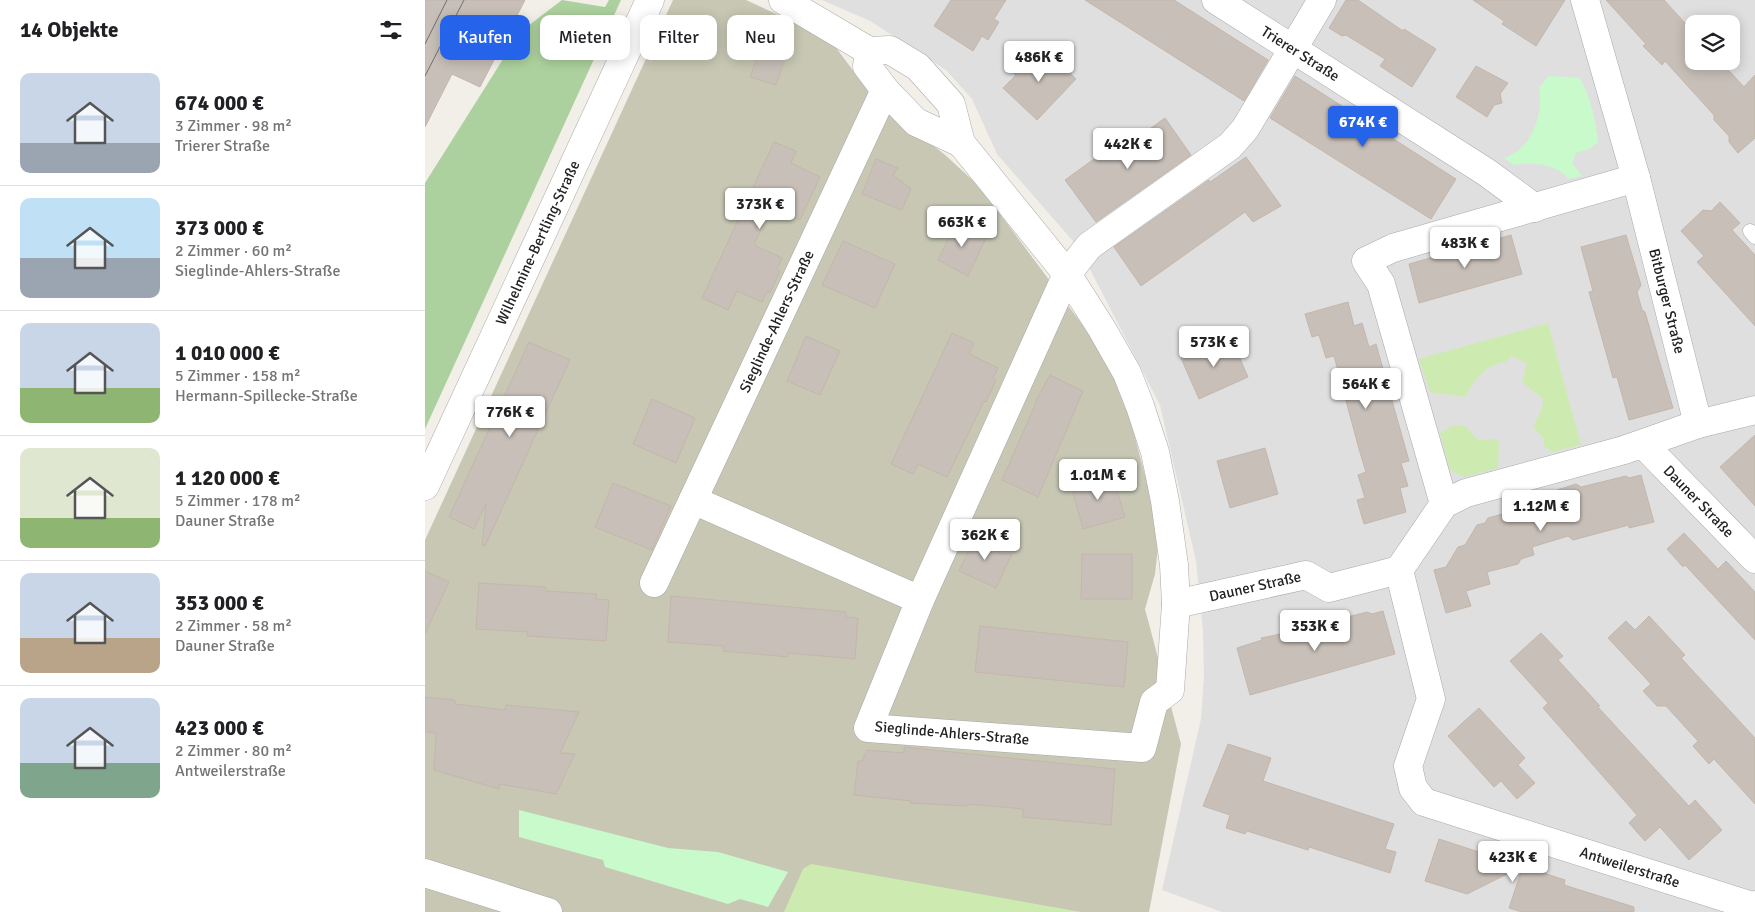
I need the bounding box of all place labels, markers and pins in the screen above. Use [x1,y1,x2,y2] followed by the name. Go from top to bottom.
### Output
[998,41,1080,83] pin: 486K €
[1322,106,1404,148] pin: 674K €
[1087,128,1169,170] pin: 442K €
[719,188,801,230] pin: 373K €
[921,206,1003,248] pin: 663K €
[1424,226,1506,269] pin: 483K €
[1173,326,1255,368] pin: 573K €
[1325,368,1407,410] pin: 564K €
[469,396,551,438] pin: 776K €
[1052,458,1144,501] pin: 1.01M €
[1495,490,1587,532] pin: 1.12M €
[944,518,1026,561] pin: 362K €
[1274,610,1356,652] pin: 353K €
[1472,840,1554,883] pin: 423K €

